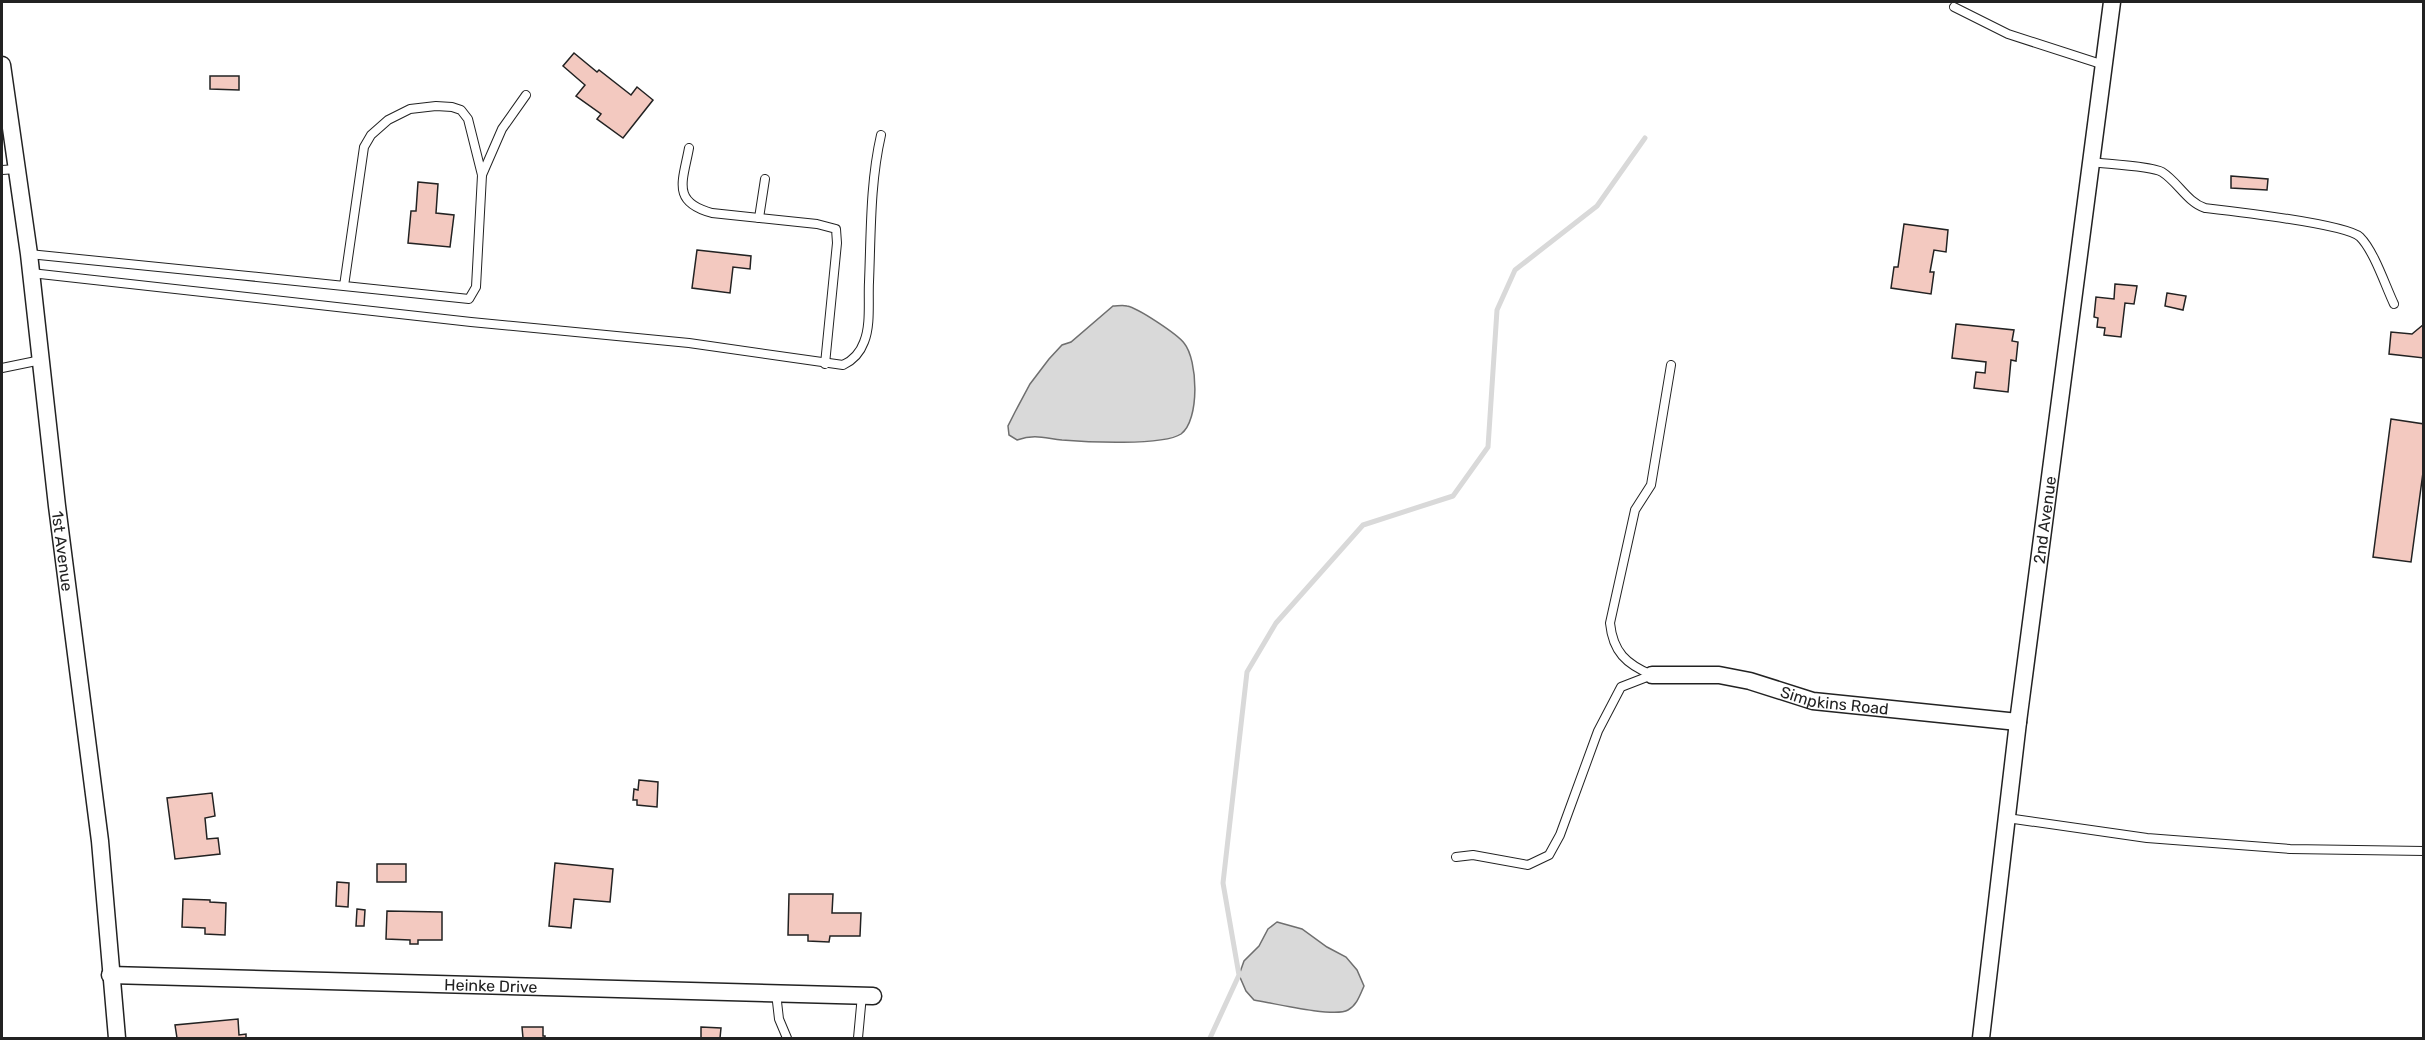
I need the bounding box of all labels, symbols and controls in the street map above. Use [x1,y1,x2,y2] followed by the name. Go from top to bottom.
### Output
[2030,475,2060,565] street label: 2nd Avenue
[48,510,77,593] street label: 1st Avenue
[1778,682,1890,719] street label: Simpkins Road
[444,975,538,997] street label: Heinke Drive

